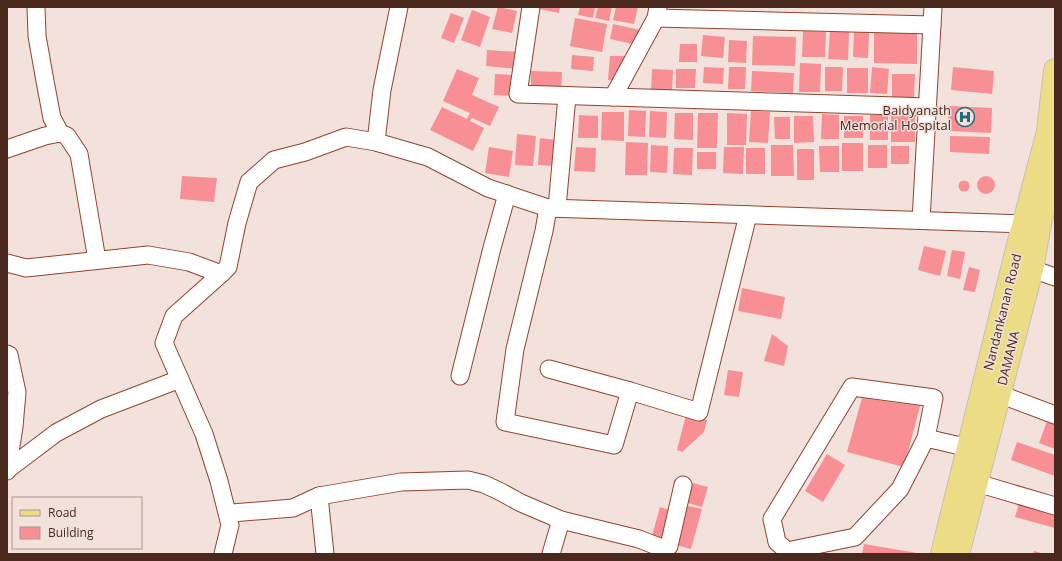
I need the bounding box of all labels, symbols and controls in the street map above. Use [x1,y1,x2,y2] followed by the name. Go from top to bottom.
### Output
[840,101,951,134] place label: Baidyanath Memorial Hospital
[954,106,976,128] hospital icon: Baidyanath Memorial Hospital
[979,252,1025,372] street label: Nandankanan Road
[993,328,1024,387] street label: DAMANA
[12,497,142,549] legend
[48,504,77,521] text: Road
[48,524,94,541] text: Building

